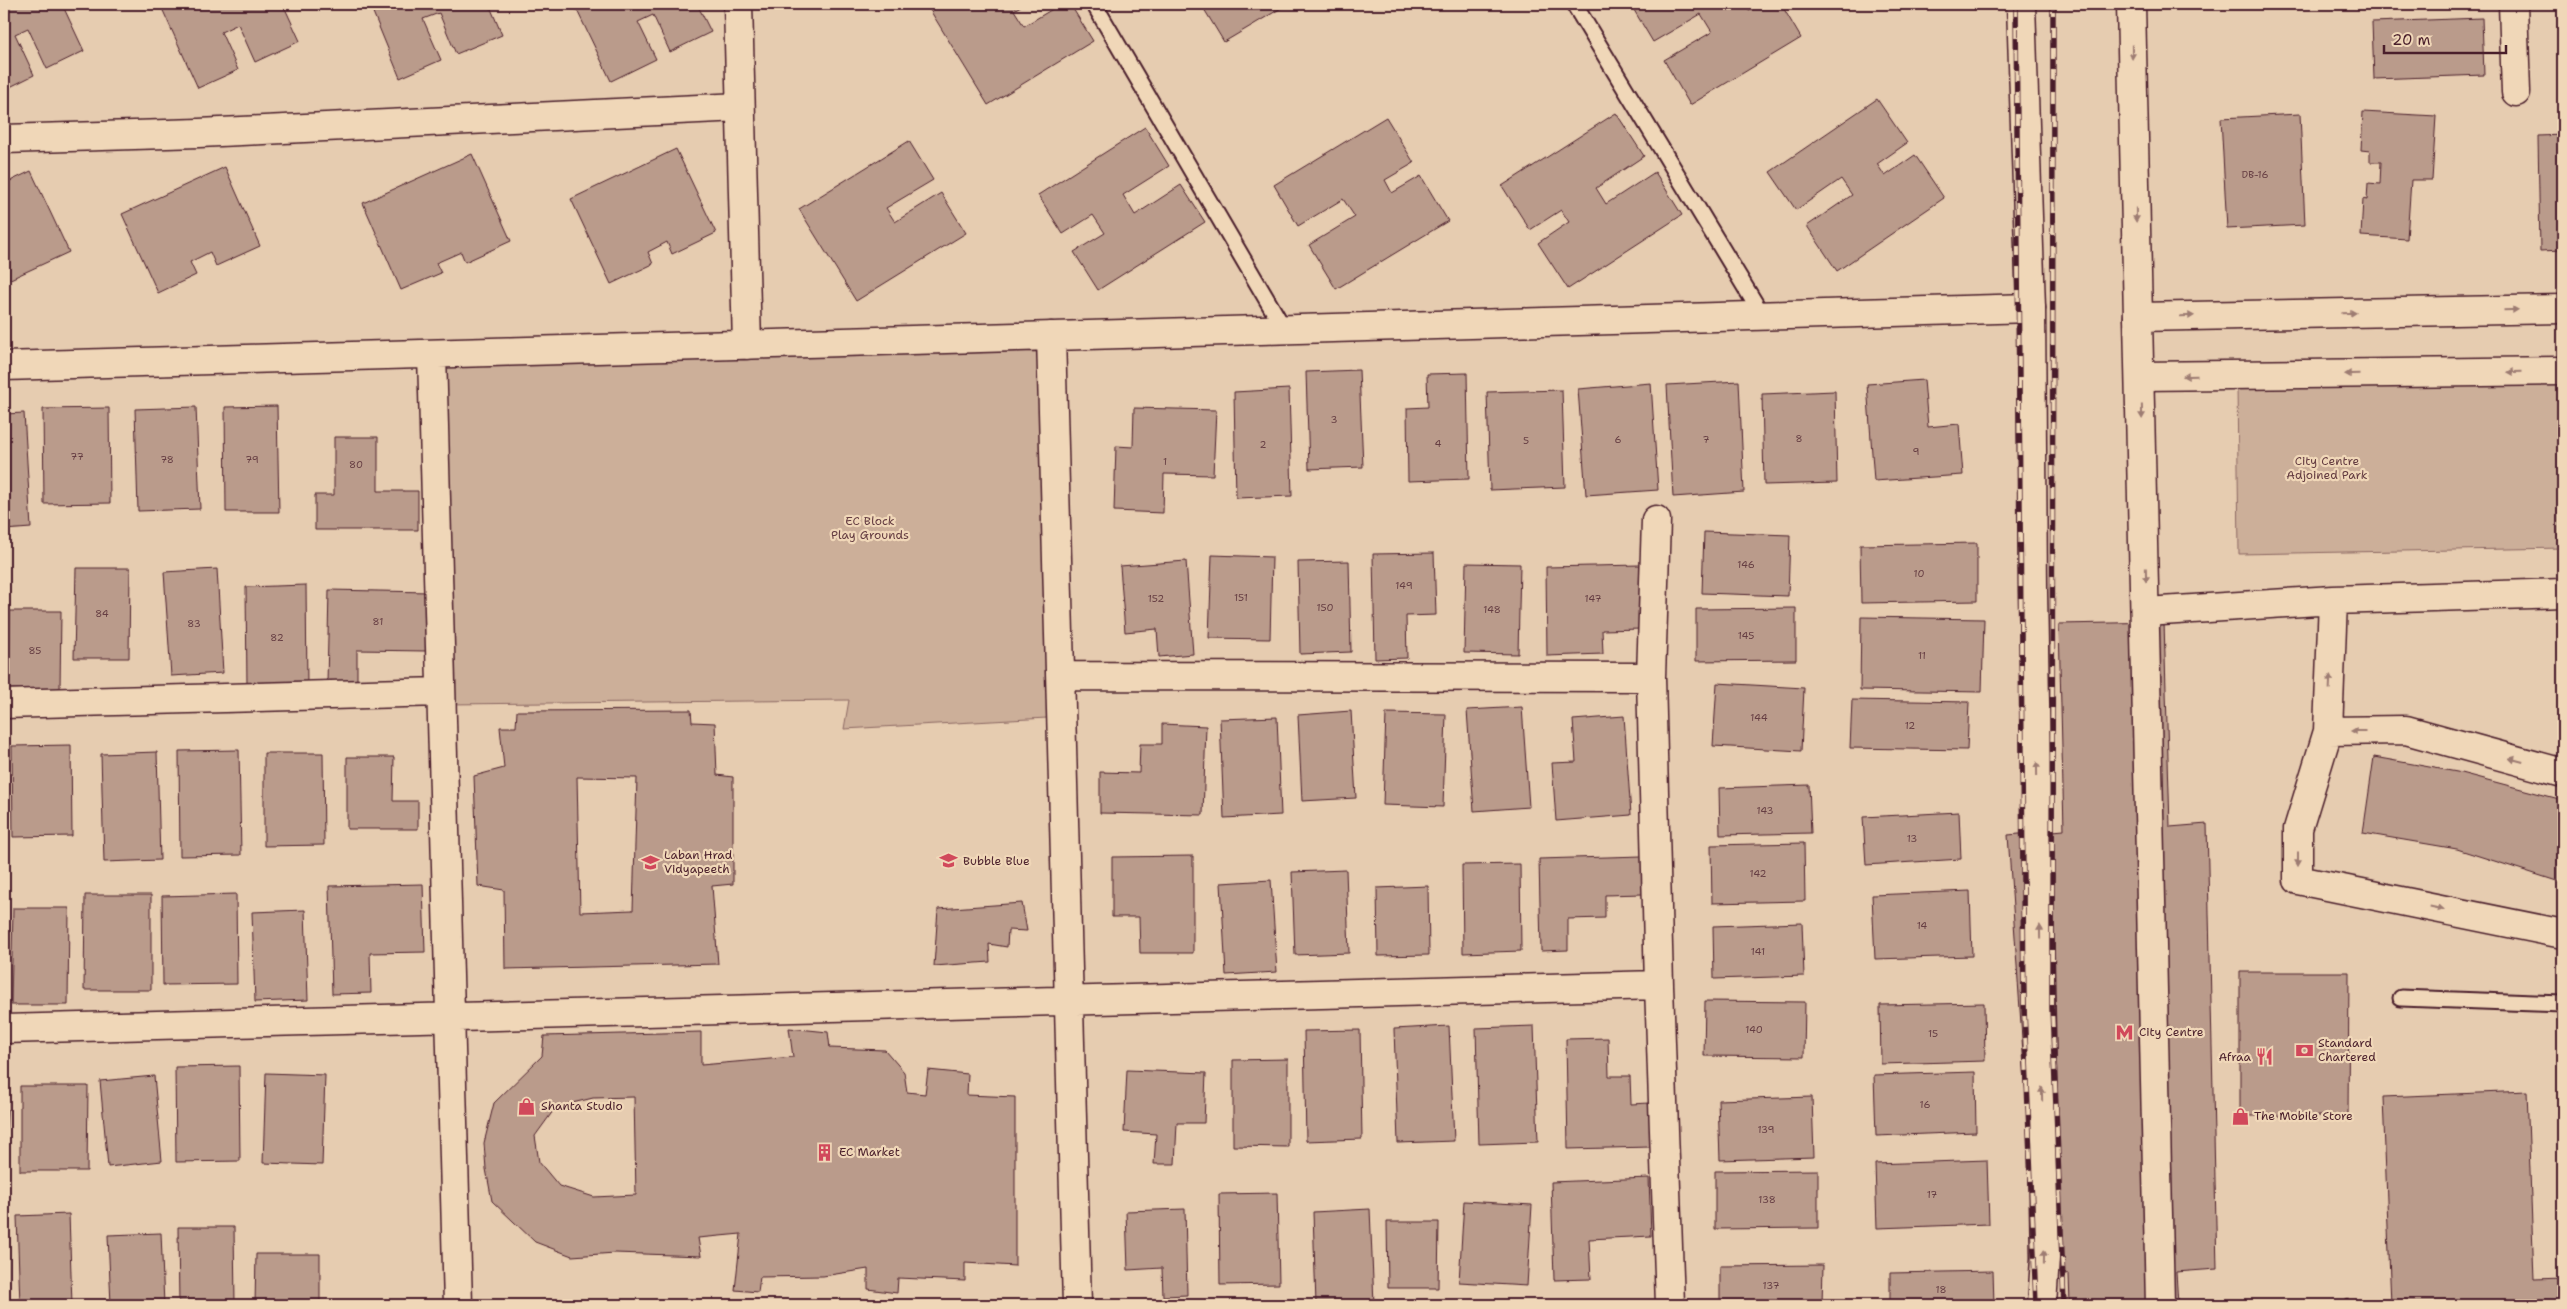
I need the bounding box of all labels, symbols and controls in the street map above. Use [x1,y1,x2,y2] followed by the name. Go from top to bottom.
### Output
[2384,22,2507,54] scale bar
[2392,30,2431,50] text: 20 m
[2128,45,2136,61] one-way arrow
[2242,168,2268,181] house number: DB-16
[2132,207,2140,223] one-way arrow
[2504,306,2520,314] one-way arrow
[2341,309,2357,317] one-way arrow
[2179,312,2195,320] one-way arrow
[2506,368,2522,376] one-way arrow
[2344,370,2360,378] one-way arrow
[2181,372,2197,380] one-way arrow
[2138,405,2146,421] one-way arrow
[1331,413,1338,426] house number: 3
[1796,432,1803,445] house number: 8
[1615,433,1622,446] house number: 6
[1703,433,1710,446] house number: 7
[1523,434,1529,447] house number: 5
[1435,437,1442,450] house number: 4
[1260,438,1267,451] house number: 2
[1913,445,1920,458] house number: 9
[70,450,84,463] house number: 77
[160,453,174,466] house number: 78
[245,453,259,466] house number: 79
[2286,453,2368,483] park label: City Centre Adjoined Park
[1163,455,1167,468] house number: 1
[349,458,363,471] house number: 80
[831,513,909,543] park label: EC Block Play Grounds
[1737,558,1755,571] house number: 146
[1914,567,1924,580] house number: 10
[2142,567,2150,583] one-way arrow
[1395,579,1413,592] house number: 149
[1234,591,1248,604] house number: 151
[1148,592,1164,605] house number: 152
[1584,592,1602,605] house number: 147
[1316,601,1334,614] house number: 150
[1483,603,1501,616] house number: 148
[95,607,109,620] house number: 84
[373,615,383,628] house number: 81
[187,617,201,630] house number: 83
[1738,629,1754,642] house number: 145
[270,631,284,644] house number: 82
[29,644,41,657] house number: 85
[1918,649,1926,662] house number: 11
[2326,674,2334,690] one-way arrow
[1750,711,1768,724] house number: 144
[1905,719,1915,732] house number: 12
[2350,727,2366,735] one-way arrow
[2509,756,2524,764] one-way arrow
[2033,761,2041,777] one-way arrow
[1756,804,1774,817] house number: 143
[1907,832,1917,845] house number: 13
[664,847,733,877] place label: Laban Hrad Vidyapeeth
[939,851,959,871] school or university icon: Bubble Blue
[2294,851,2302,867] one-way arrow
[640,852,660,872] school or university icon: Laban Hrad Vidyapeeth
[963,853,1030,869] place label: Bubble Blue
[1749,867,1767,880] house number: 142
[2429,904,2444,912] one-way arrow
[1917,919,1927,932] house number: 14
[2036,923,2044,939] one-way arrow
[1751,945,1765,958] house number: 141
[2115,1022,2135,1042] metro station icon: City Centre
[1745,1023,1763,1036] house number: 140
[2139,1024,2204,1040] place label: City Centre
[1928,1027,1938,1040] house number: 15
[2318,1035,2376,1065] place label: Standard Chartered
[2294,1040,2314,1060] bank icon: Standard Chartered
[2255,1047,2275,1067] restaurant icon: Afraa
[2218,1049,2252,1065] place label: Afraa
[2038,1086,2046,1102] one-way arrow
[517,1096,537,1116] shop icon: Shanta Studio
[541,1098,623,1114] place label: Shanta Studio
[1920,1098,1930,1111] house number: 16
[2230,1106,2250,1126] shop icon: The Mobile Store
[2254,1108,2353,1124] place label: The Mobile Store
[1757,1123,1775,1136] house number: 139
[815,1142,835,1162] building icon: EC Market
[839,1144,900,1160] place label: EC Market
[1927,1188,1937,1201] house number: 17
[1758,1193,1776,1206] house number: 138
[2040,1248,2048,1264] one-way arrow
[1763,1279,1779,1292] house number: 137
[1935,1283,1947,1296] house number: 18

